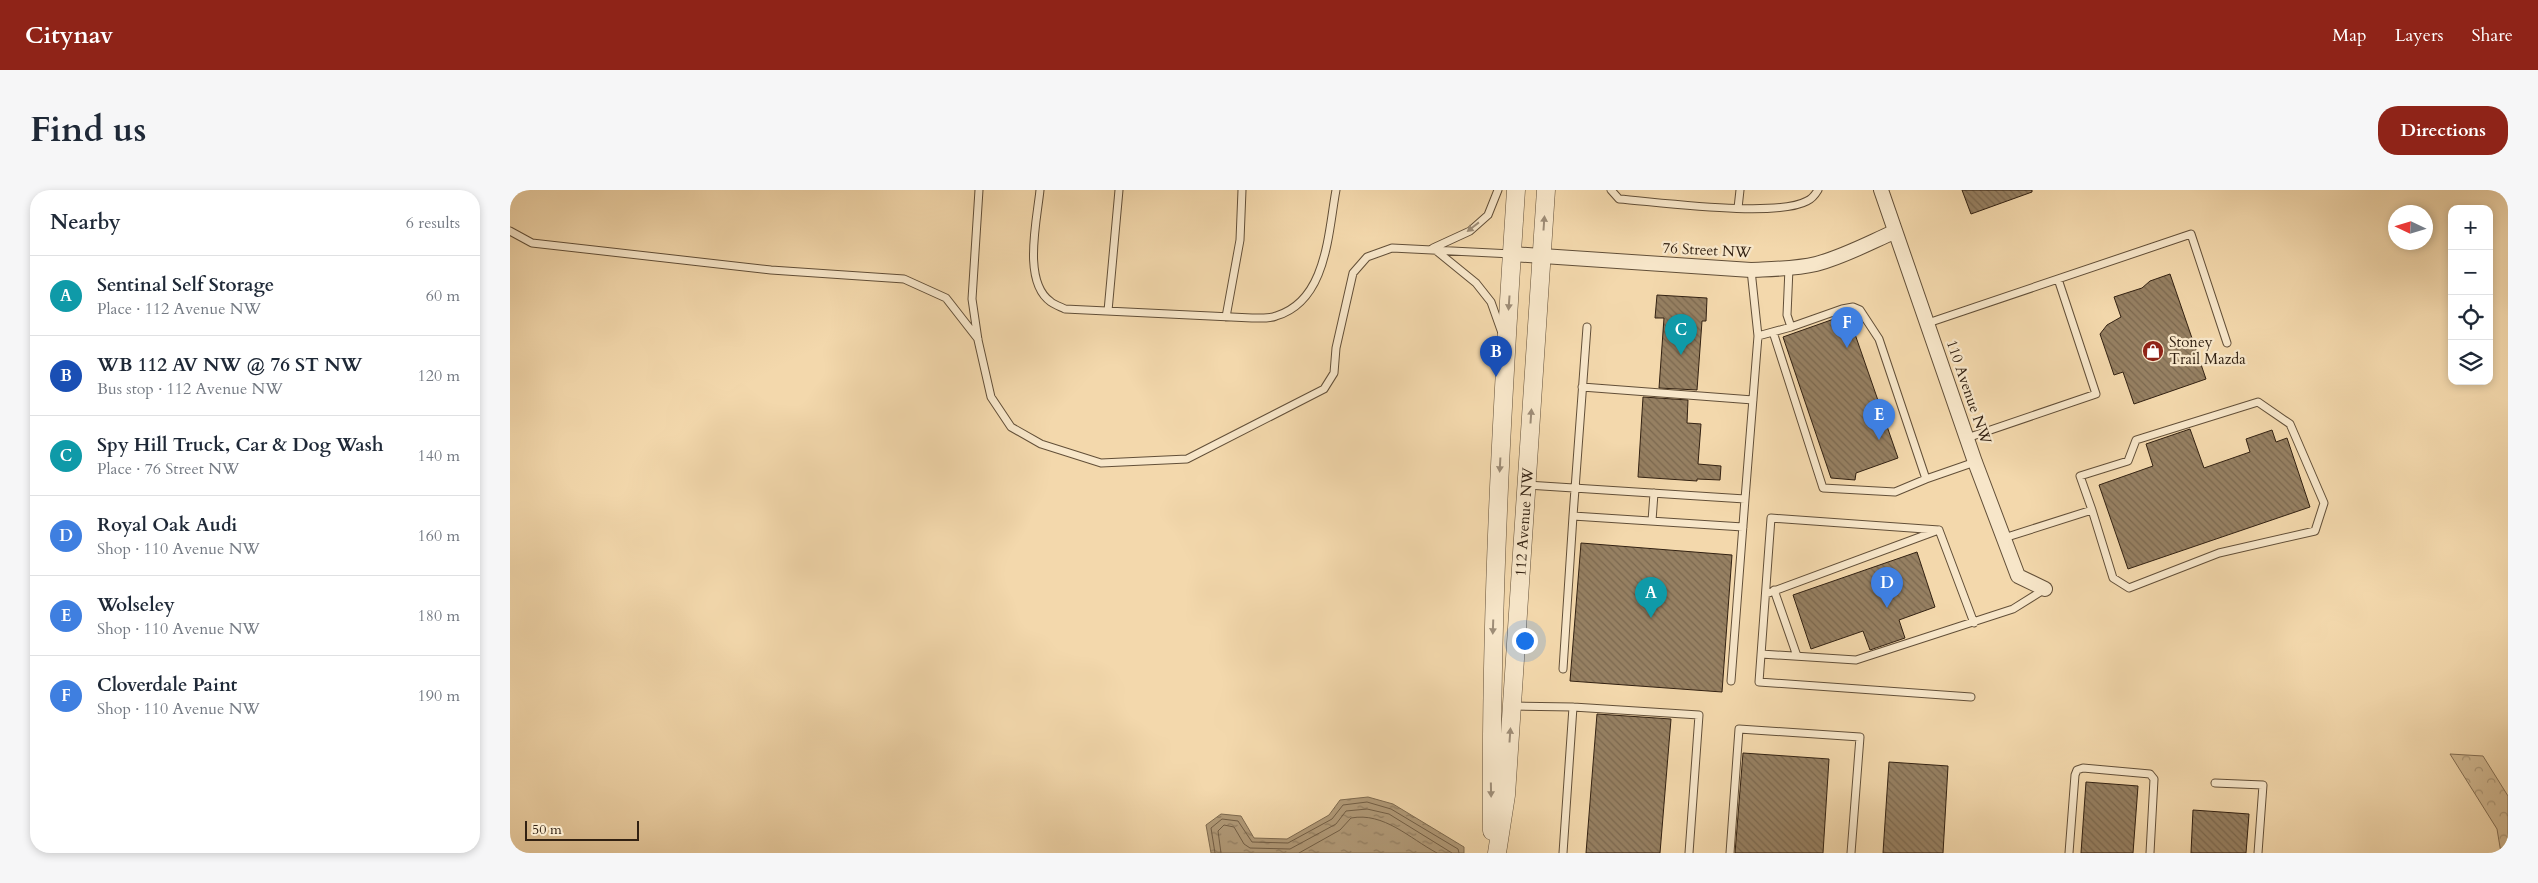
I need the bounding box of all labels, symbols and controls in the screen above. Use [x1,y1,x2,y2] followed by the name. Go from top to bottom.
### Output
[25,19,113,52] text: Citynav
[2332,23,2367,48] text: Map
[2395,23,2444,48] text: Layers
[2472,23,2513,48] text: Share
[30,106,146,154] text: Find us
[2378,106,2508,155] button: Directions
[2388,205,2433,250] north arrow
[2448,205,2493,385] map controls
[2448,205,2493,250] button: +
[50,208,121,237] text: Nearby
[406,212,460,234] text: 6 results
[1540,215,1548,231] one-way arrow
[1467,222,1480,233] one-way arrow
[1662,238,1752,262] street label: 76 Street NW
[2448,250,2493,295] button: −
[97,272,274,298] text: Sentinal Self Storage
[60,285,72,307] text: A
[426,285,460,307] text: 60 m
[1504,295,1512,311] one-way arrow
[2448,295,2493,340] button: locate
[97,298,261,320] text: Place · 112 Avenue NW
[1831,307,1863,348] pin: F
[1665,314,1697,355] pin: C
[2169,332,2246,369] place label: Stoney Trail Mazda
[1480,336,1512,377] pin: B
[1942,337,1996,447] street label: 110 Avenue NW
[2141,339,2165,363] shop icon: Stoney Trail Mazda
[2448,340,2493,385] button: layers
[97,352,362,378] text: WB 112 AV NW @ 76 ST NW
[60,365,72,387] text: B
[418,365,460,387] text: 120 m
[97,378,283,400] text: Bus stop · 112 Avenue NW
[1863,399,1895,440] pin: E
[1527,407,1535,423] one-way arrow
[97,432,384,458] text: Spy Hill Truck, Car & Dog Wash
[60,445,72,467] text: C
[418,445,460,467] text: 140 m
[1495,457,1503,473] one-way arrow
[97,458,239,480] text: Place · 76 Street NW
[1510,466,1538,577] street label: 112 Avenue NW
[97,512,237,538] text: Royal Oak Audi
[59,525,73,547] text: D
[418,525,460,547] text: 160 m
[97,538,260,560] text: Shop · 110 Avenue NW
[1871,567,1903,608] pin: D
[1635,577,1667,618] pin: A
[97,592,175,618] text: Wolseley
[61,605,71,627] text: E
[418,605,460,627] text: 180 m
[97,618,260,640] text: Shop · 110 Avenue NW
[1489,620,1497,636] one-way arrow
[1512,628,1538,654] your location
[97,672,237,698] text: Cloverdale Paint
[61,685,71,707] text: F
[418,685,460,707] text: 190 m
[97,698,260,720] text: Shop · 110 Avenue NW
[1506,727,1514,743] one-way arrow
[1488,782,1496,798] one-way arrow
[525,818,639,841] scale bar
[532,820,562,839] text: 50 m

